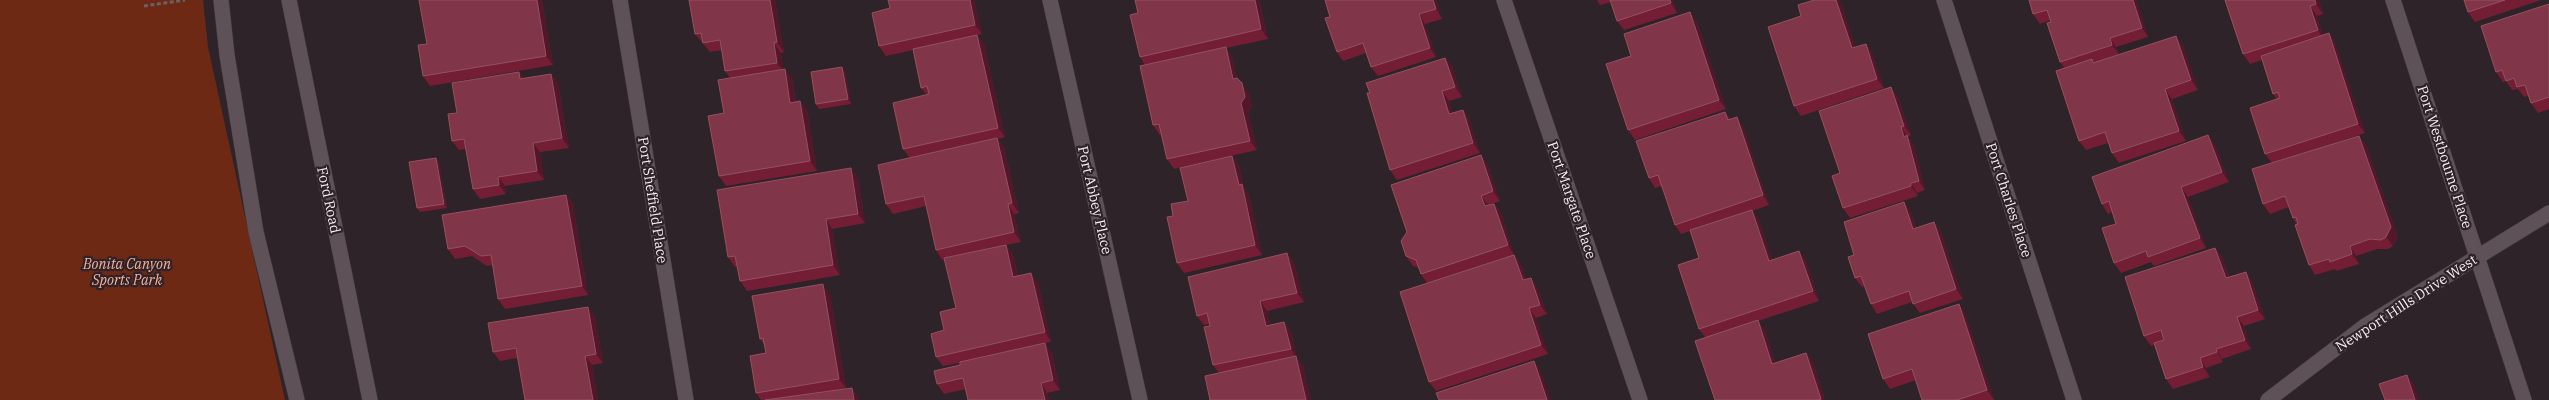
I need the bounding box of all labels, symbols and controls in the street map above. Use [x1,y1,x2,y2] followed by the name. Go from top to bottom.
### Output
[2413,83,2477,231] street label: Port Westbourne Place
[634,136,672,264] street label: Port Sheffield Place
[1543,139,1601,261] street label: Port Margate Place
[1982,140,2036,260] street label: Port Charles Place
[1074,144,1116,256] street label: Port Abbey Place
[313,165,345,235] street label: Ford Road
[2332,251,2480,355] street label: Newport Hills Drive West
[82,255,171,289] park label: Bonita Canyon Sports Park

